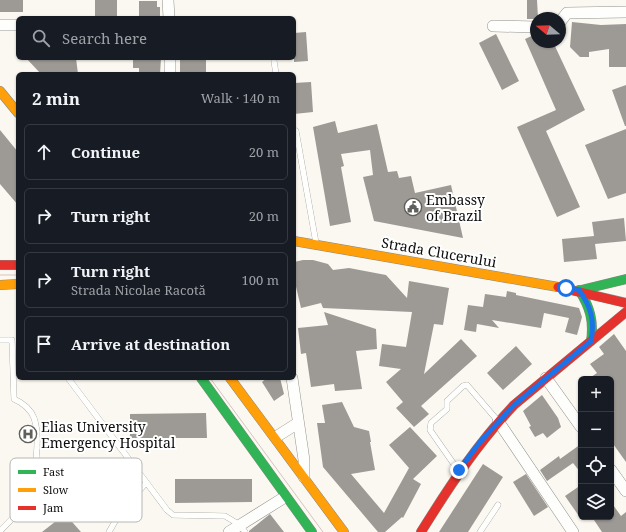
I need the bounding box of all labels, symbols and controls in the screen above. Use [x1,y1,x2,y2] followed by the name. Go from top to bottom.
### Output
[530,12,566,48] north arrow
[16,16,296,60] search box
[30,27,52,49] icon: search
[62,28,147,48] text: Search here
[32,87,80,110] text: 2 min
[201,89,280,107] text: Walk · 140 m
[33,141,55,163] icon: ahead
[71,142,140,162] text: Continue
[249,143,279,161] text: 20 m
[426,190,485,225] place label: Embassy of Brazil
[403,197,423,217] public building icon: Embassy of Brazil
[33,205,55,227] icon: right
[71,206,150,226] text: Turn right
[249,207,279,225] text: 20 m
[380,233,498,272] street label: Strada Clucerului
[71,261,150,281] text: Turn right
[33,269,55,291] icon: right
[242,271,279,289] text: 100 m
[557,279,575,297] route start
[71,281,206,299] text: Strada Nicolae Racotă
[33,333,55,355] icon: arrive
[71,334,230,354] text: Arrive at destination
[578,376,614,520] map controls
[578,376,614,412] button: +
[578,412,614,448] button: −
[41,417,176,452] place label: Elias University Emergency Hospital
[18,424,38,444] hospital icon: Elias University Emergency Hospital
[578,448,614,484] button: locate
[10,458,142,522] legend
[450,461,468,479] route end
[43,464,64,479] text: Fast
[43,482,69,497] text: Slow
[578,484,614,520] button: layers
[42,500,64,515] text: Jam

